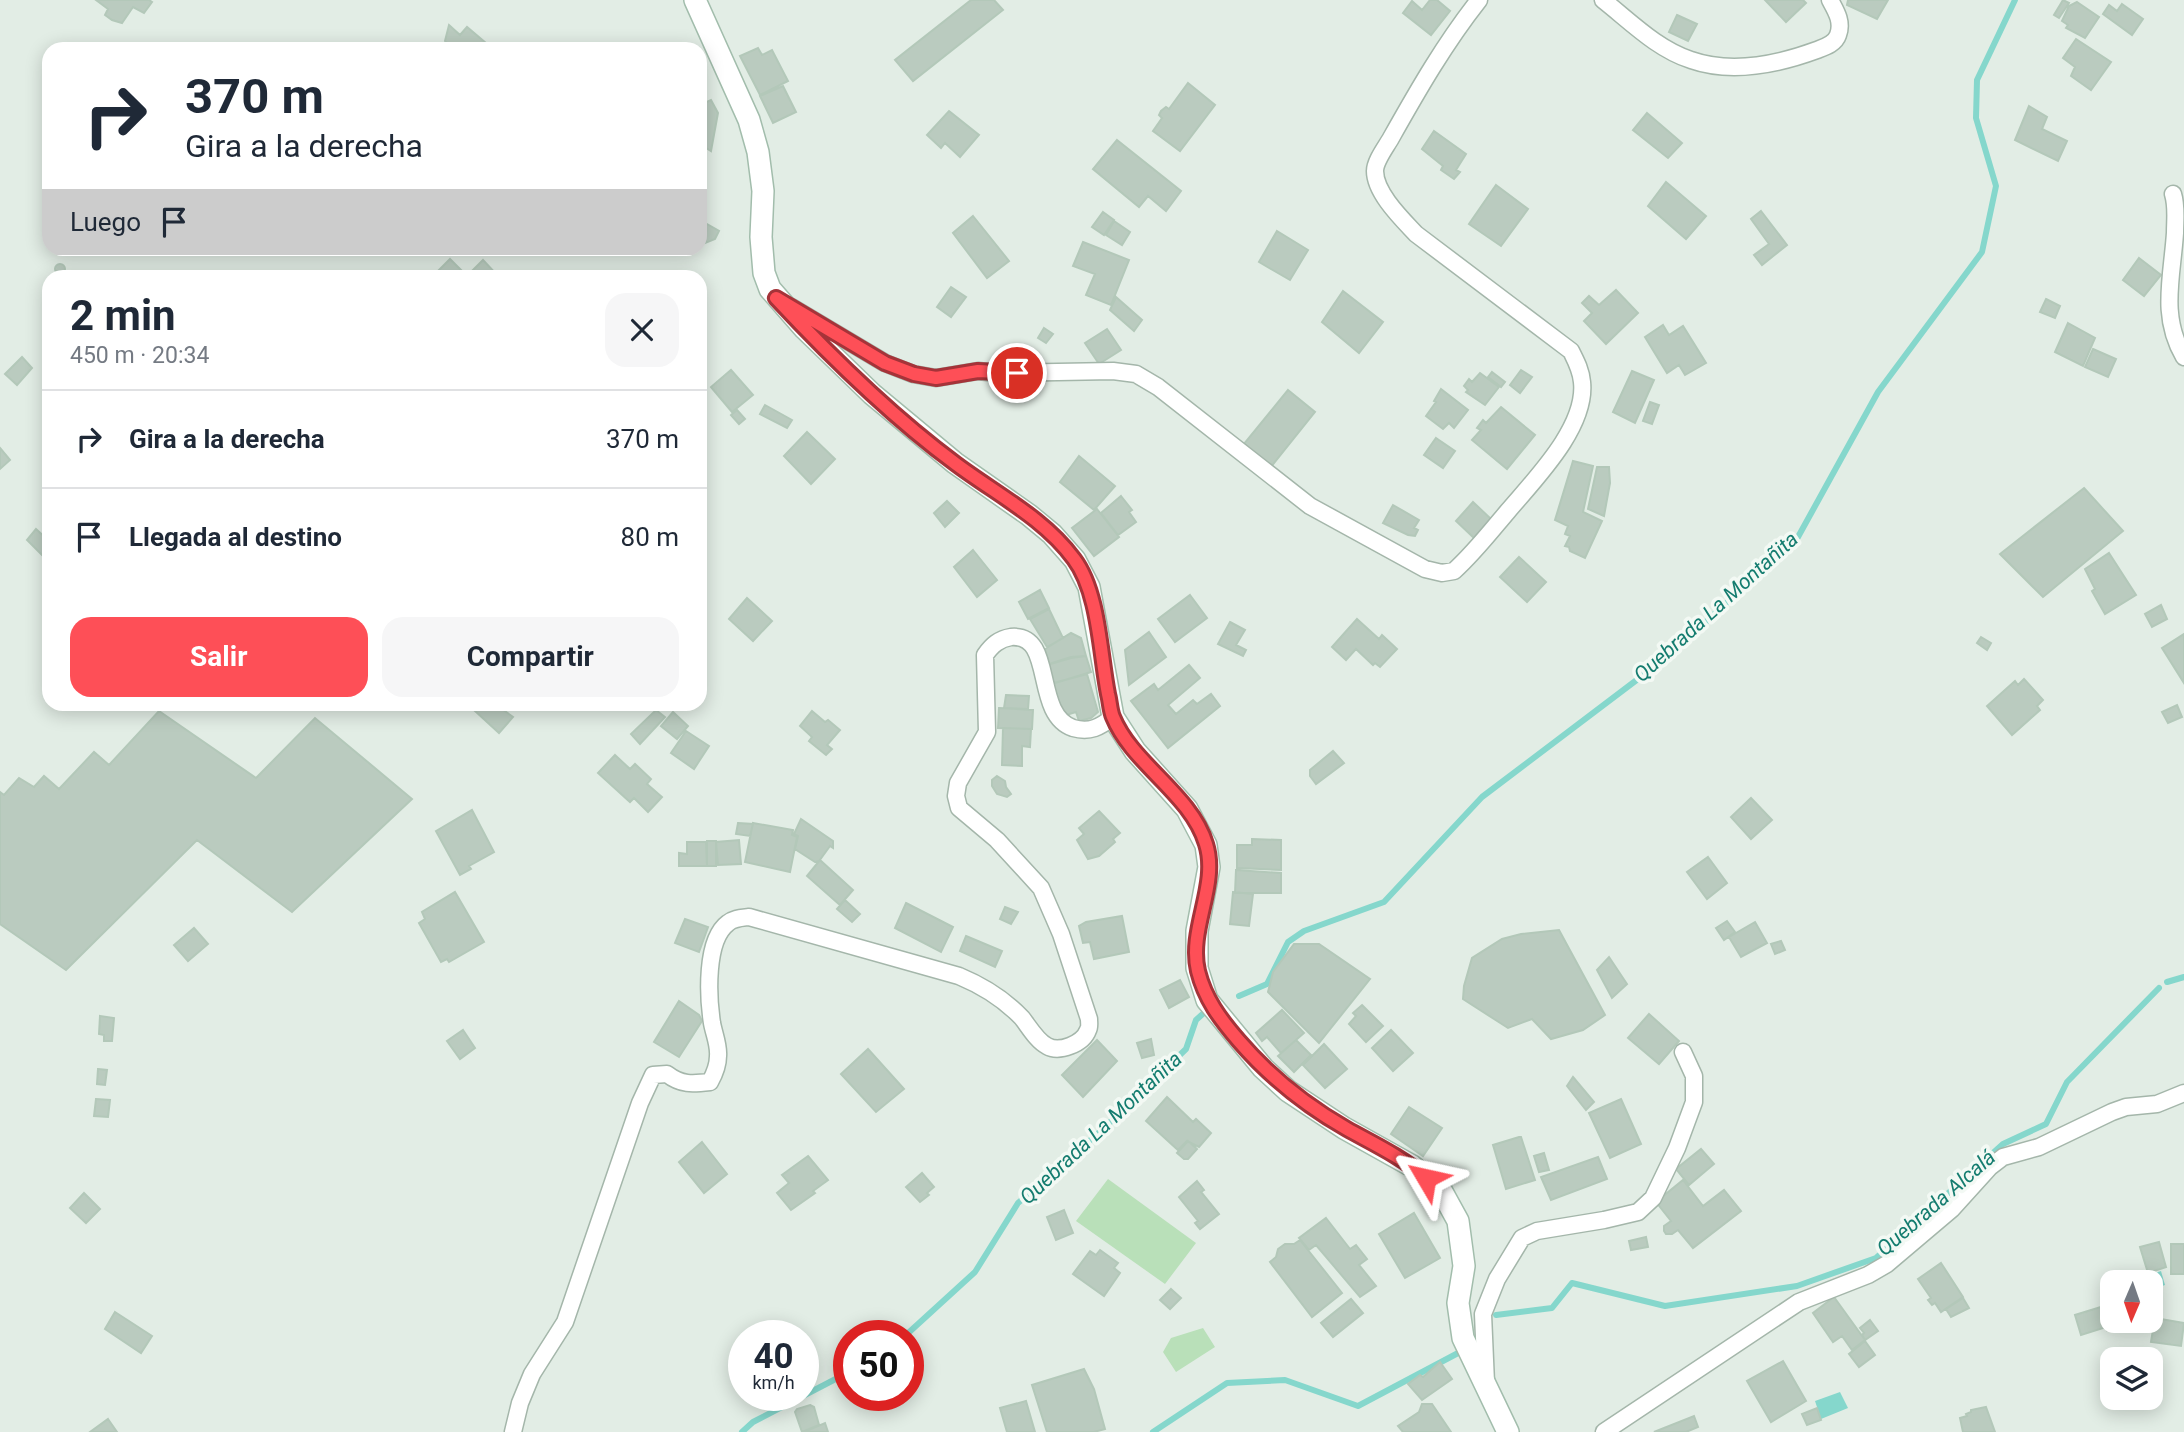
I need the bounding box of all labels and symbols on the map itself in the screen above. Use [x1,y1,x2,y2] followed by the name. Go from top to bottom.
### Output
[987,343,1047,403] pin
[1629,527,1803,687] water label: Quebrada La Montañita
[1015,1047,1187,1209] water label: Quebrada La Montañita
[1389,1141,1463,1215] position arrow
[1872,1145,2000,1261] water label: Quebrada Alcalá
[2100,1270,2163,1334] north arrow
[833,1320,924,1411] speed limit sign: 50

